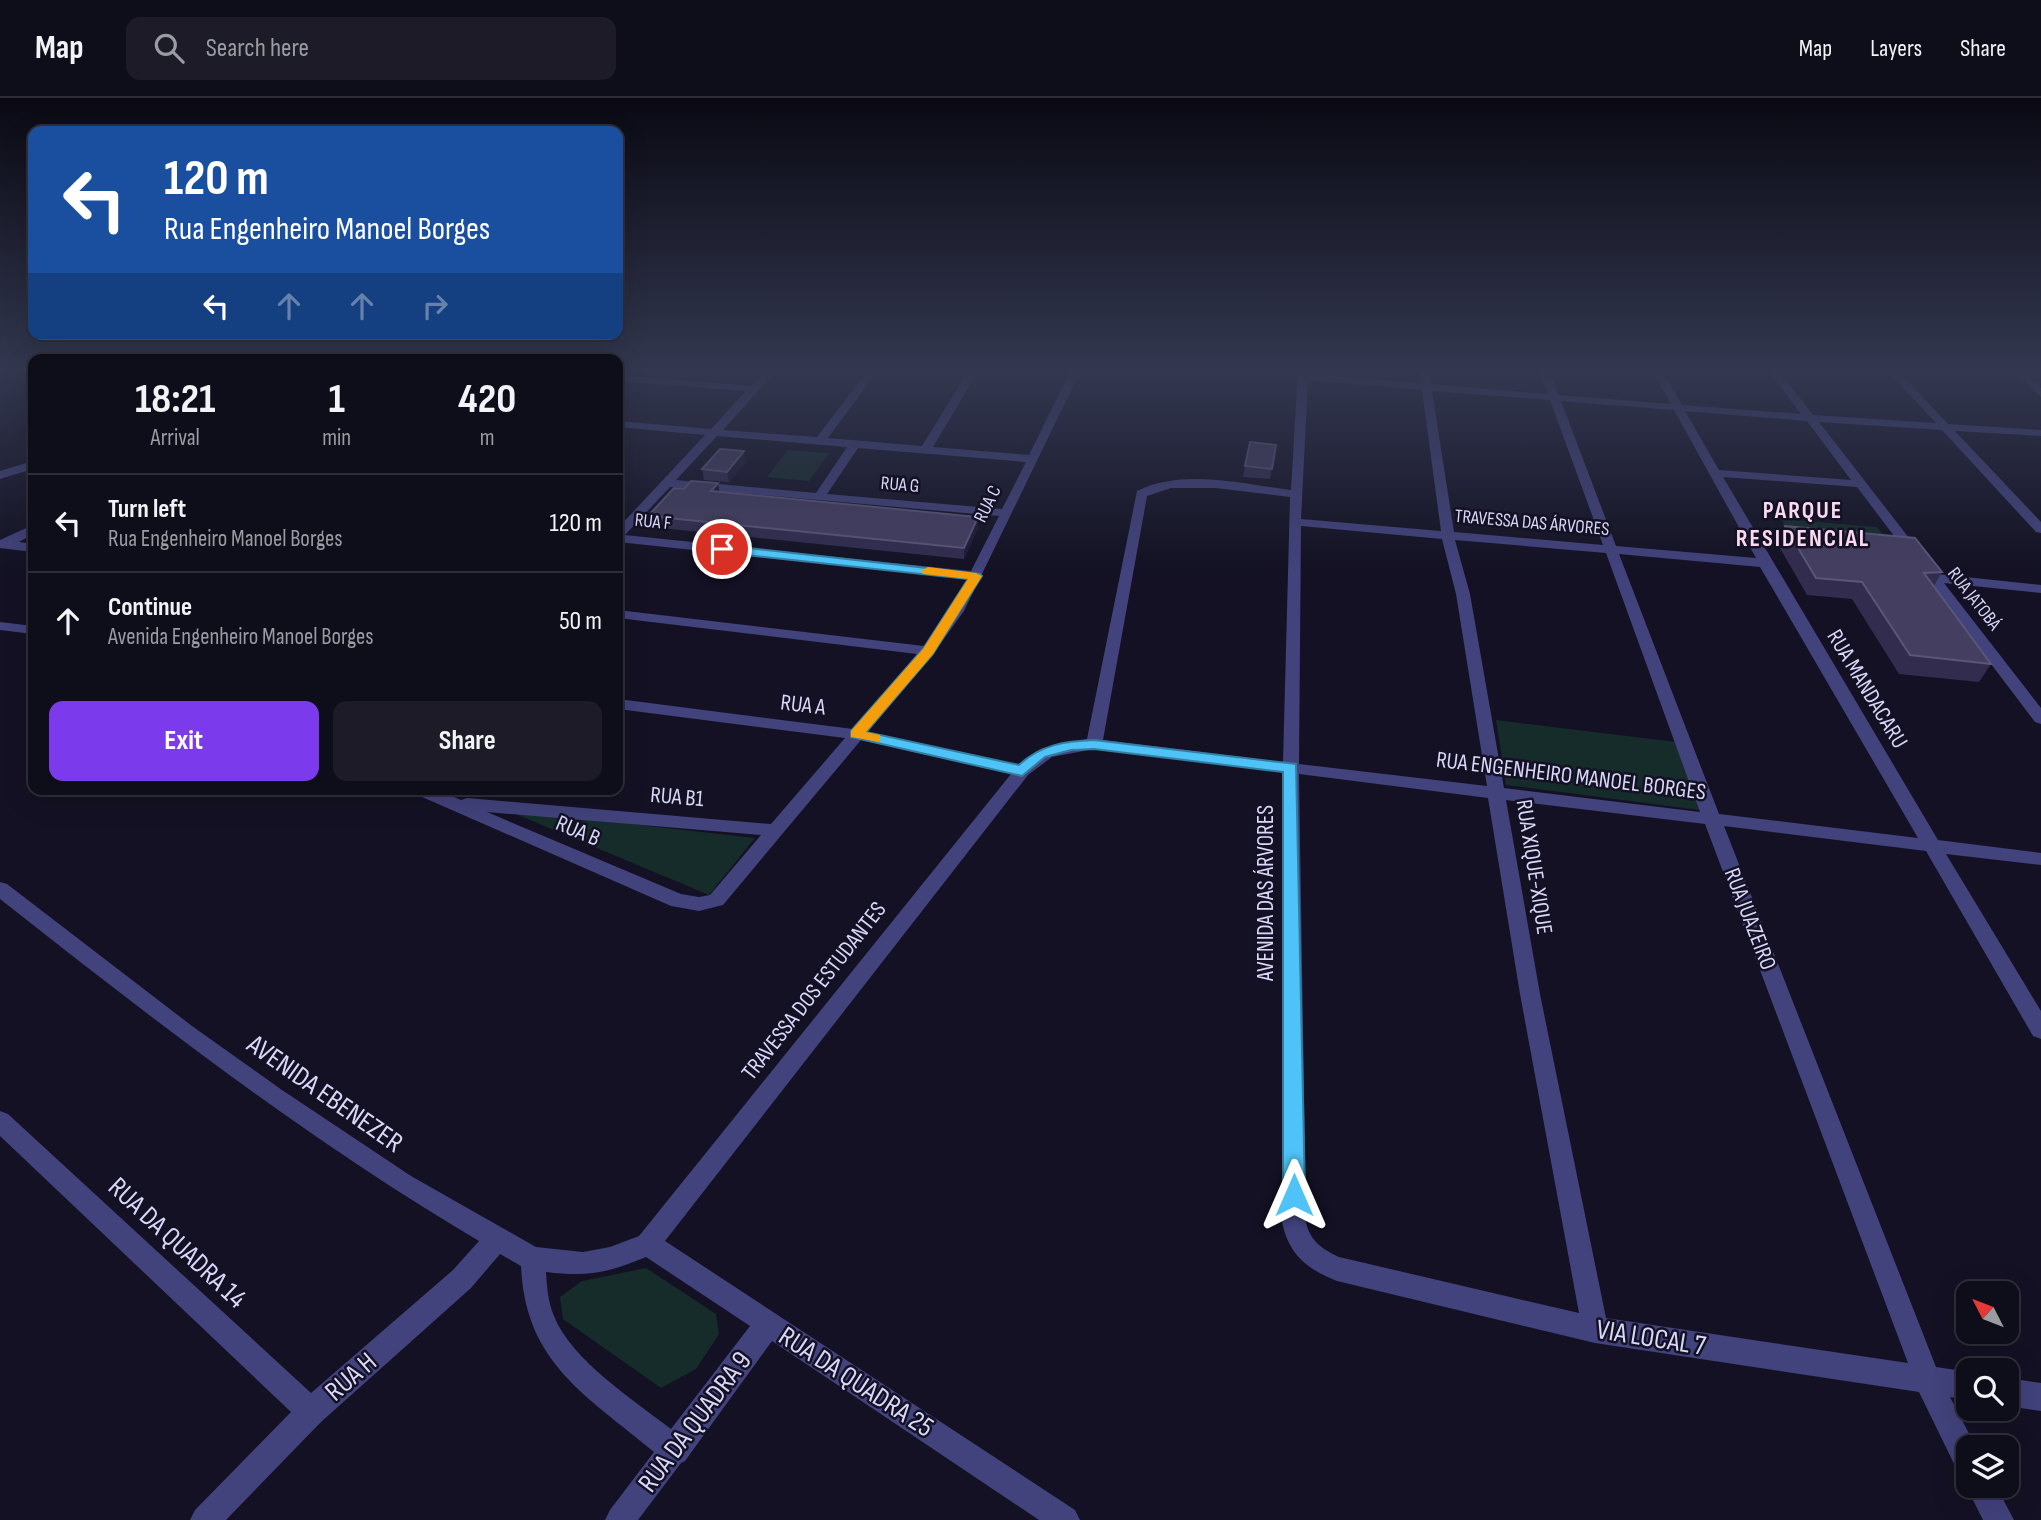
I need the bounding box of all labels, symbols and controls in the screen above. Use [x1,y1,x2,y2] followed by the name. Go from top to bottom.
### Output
[126,17,616,80] search box
[35,28,84,68] text: Map
[150,29,188,67] icon: search
[206,33,309,64] text: Search here
[1799,34,1832,63] text: Map
[1870,34,1922,63] text: Layers
[1960,34,2006,63] text: Share
[164,150,269,209] text: 120 m
[49,154,140,245] icon: left
[164,210,490,249] text: Rua Engenheiro Manoel Borges
[197,287,235,325] icon: left
[270,287,308,325] icon: ahead
[343,287,381,325] icon: ahead
[416,287,454,325] icon: right
[135,374,215,425] text: 18:21
[329,374,345,425] text: 1
[458,374,516,425] text: 420
[150,424,200,452] text: Arrival
[322,424,351,452] text: min
[480,424,495,452] text: m
[880,472,920,498] street label: RUA G
[969,482,1007,526] street label: RUA C
[108,494,186,525] text: Turn left
[1736,496,1870,553] district label: PARQUE RESIDENCIAL
[49,504,87,542] icon: left
[1454,505,1610,541] street label: TRAVESSA DAS ÁRVORES
[549,508,602,539] text: 120 m
[634,509,672,535] street label: RUA F
[692,519,752,579] pin
[108,525,343,553] text: Rua Engenheiro Manoel Borges
[703,530,741,568] icon: arrive
[1942,563,2006,636] street label: RUA JATOBÁ
[108,592,192,623] text: Continue
[49,602,87,640] icon: ahead
[559,606,602,637] text: 50 m
[108,623,374,651] text: Avenida Engenheiro Manoel Borges
[1820,624,1914,754] street label: RUA MANDACARU
[779,688,827,722] street label: RUA A
[49,701,319,781] button: Exit
[333,701,602,781] button: Share
[1435,746,1707,806] street label: RUA ENGENHEIRO MANOEL BORGES
[649,781,705,813] street label: RUA B1
[1510,798,1558,936] street label: RUA XIQUE-XIQUE
[1252,805,1280,982] street label: AVENIDA DAS ÁRVORES
[552,809,604,853] street label: RUA B
[1718,864,1782,974] street label: RUA JUAZEIRO
[736,896,892,1086] street label: TRAVESSA DOS ESTUDANTES
[240,1028,409,1160] street label: AVENIDA EBENEZER
[1257,1158,1331,1232] position arrow
[101,1171,253,1315] street label: RUA DA QUADRA 14
[1956,1281,2020,1344] north arrow
[1956,1281,2019,1498] map controls
[1594,1313,1708,1363] street label: VIA LOCAL 7
[772,1320,940,1444] street label: RUA DA QUADRA 25
[631,1345,759,1499] street label: RUA DA QUADRA 9
[319,1346,383,1408] street label: RUA H
[1956,1358,2019,1421] button: search
[1956,1435,2019,1498] button: layers

